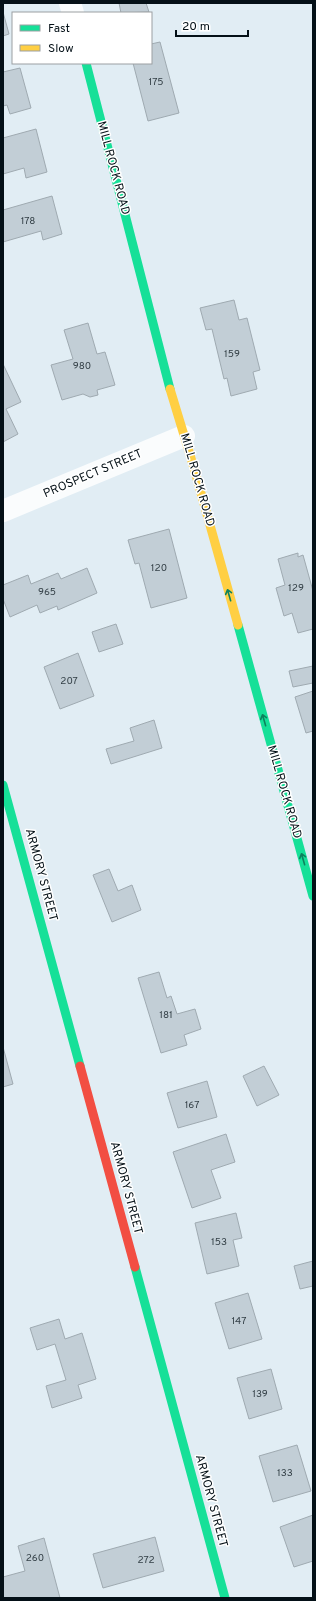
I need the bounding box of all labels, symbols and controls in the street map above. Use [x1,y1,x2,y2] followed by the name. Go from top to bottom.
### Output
[12,12,152,64] legend
[176,12,248,38] scale bar
[182,19,210,35] text: 20 m
[48,21,70,37] text: Fast
[48,41,74,57] text: Slow
[148,76,164,89] house number: 175
[93,119,133,217] street label: MILL ROCK ROAD
[21,215,35,228] house number: 178
[224,348,240,361] house number: 159
[73,360,91,373] house number: 980
[176,431,218,529] street label: MILL ROCK ROAD
[41,446,145,502] street label: PROSPECT STREET
[151,562,167,575] house number: 120
[288,582,304,595] house number: 129
[38,586,56,599] house number: 965
[225,589,232,602] one-way arrow
[60,675,78,688] house number: 207
[260,714,267,727] one-way arrow
[263,743,305,841] street label: MILL ROCK ROAD
[21,827,61,923] street label: ARMORY STREET
[298,853,306,866] one-way arrow
[159,1009,173,1022] house number: 181
[185,1099,199,1112] house number: 167
[106,1140,146,1236] street label: ARMORY STREET
[211,1236,227,1249] house number: 153
[232,1315,246,1328] house number: 147
[252,1388,268,1401] house number: 139
[191,1453,231,1549] street label: ARMORY STREET
[277,1467,293,1480] house number: 133
[26,1552,44,1565] house number: 260
[137,1554,155,1567] house number: 272

